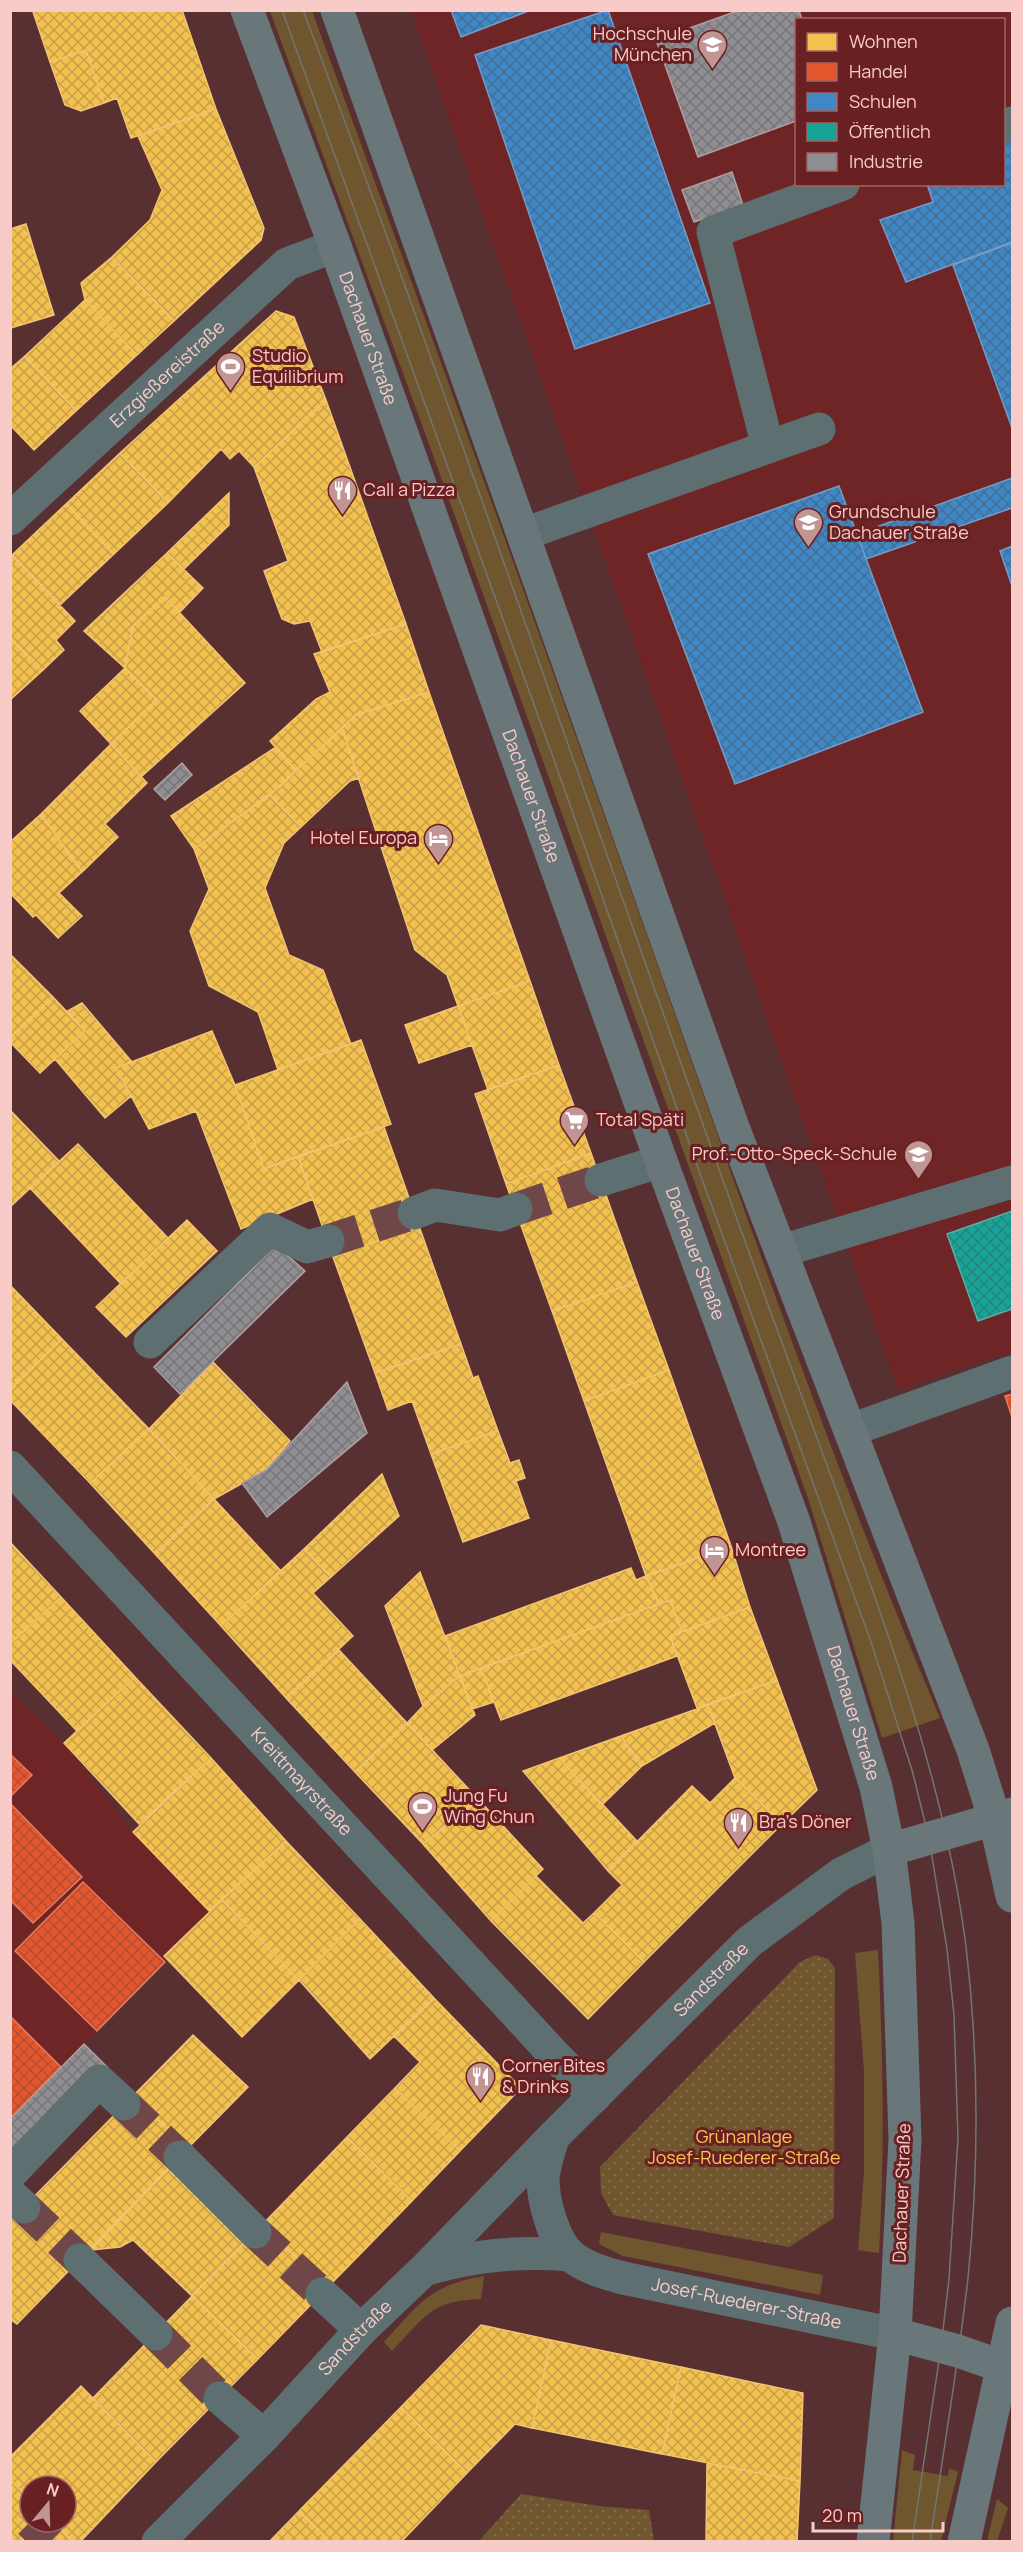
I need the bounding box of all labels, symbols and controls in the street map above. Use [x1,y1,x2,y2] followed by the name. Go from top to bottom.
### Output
[795,18,1005,186] legend
[593,21,692,66] place label: Hochschule München
[697,28,729,70] school or university icon: Hochschule München
[849,29,918,53] text: Wohnen
[849,59,907,83] text: Handel
[849,89,917,113] text: Schulen
[849,119,931,143] text: Öffentlich
[849,149,923,173] text: Industrie
[334,268,404,408] street label: Dachauer Straße
[104,314,229,432] street label: Erzgießereistraße
[252,343,344,388] place label: Studio Equilibrium
[215,350,247,392] sports icon: Studio Equilibrium
[326,474,358,516] restaurant icon: Call a Pizza
[363,477,455,501] place label: Call a Pizza
[829,499,969,544] place label: Grundschule Dachauer Straße
[792,506,824,548] school or university icon: Grundschule Dachauer Straße
[497,726,567,866] street label: Dachauer Straße
[422,822,454,864] hotel icon: Hotel Europa
[310,825,417,849] place label: Hotel Europa
[559,1104,591,1146] supermarket icon: Total Späti
[596,1107,684,1131] place label: Total Späti
[902,1138,934,1180] school or university icon: Prof.-Otto-Speck-Schule
[692,1141,897,1165] place label: Prof.-Otto-Speck-Schule
[661,1184,732,1323] street label: Dachauer Straße
[698,1534,730,1576] hotel icon: Montree
[735,1537,806,1561] place label: Montree
[822,1642,886,1783] street label: Dachauer Straße
[246,1722,358,1840] street label: Kreittmayrstraße
[444,1783,535,1828] place label: Jung Fu Wing Chun
[407,1790,439,1832] sports icon: Jung Fu Wing Chun
[722,1806,754,1848] restaurant icon: Bra’s Döner
[759,1809,852,1833] place label: Bra’s Döner
[668,1936,753,2021] street label: Sandstraße
[502,2053,605,2098] place label: Corner Bites & Drinks
[465,2060,497,2102] restaurant icon: Corner Bites & Drinks
[887,2123,915,2263] street label: Dachauer Straße
[647,2124,841,2169] park label: Grünanlage Josef-Ruederer-Straße
[650,2271,844,2334] street label: Josef-Ruederer-Straße
[312,2294,397,2380] street label: Sandstraße
[18,2474,78,2534] north arrow
[44,2478,62,2502] text: N
[813,2495,944,2533] scale bar
[822,2503,862,2527] text: 20 m

